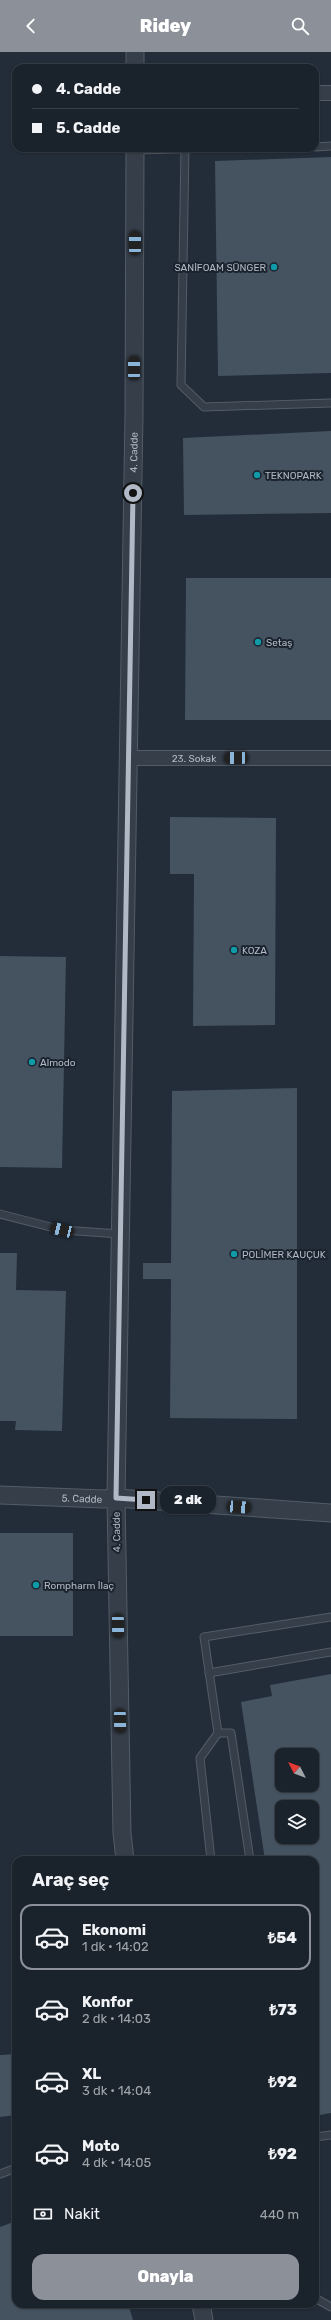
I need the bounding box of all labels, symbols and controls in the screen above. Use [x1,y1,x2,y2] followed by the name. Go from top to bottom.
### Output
[20,15,42,37] icon: back
[140,15,191,37] text: Ridey
[289,15,311,37] icon: search
[56,80,121,98] text: 4. Cadde
[56,119,120,137] text: 5. Cadde
[129,231,141,255] car
[174,262,266,274] place label: SANİFOAM SÜNGER
[269,262,279,272] marker: SANİFOAM SÜNGER
[128,356,140,380] car
[128,432,141,473] street label: 4. Cadde
[252,470,262,480] marker: TEKNOPARK
[265,470,322,482] place label: TEKNOPARK
[124,484,142,502] route start
[253,637,263,647] marker: Setaş
[266,637,292,649] place label: Setaş
[224,752,248,764] car
[172,753,217,765] street label: 23. Sokak
[229,945,239,955] marker: KOZA
[242,945,267,957] place label: KOZA
[27,1057,37,1067] marker: Almodo
[40,1057,76,1069] place label: Almodo
[49,1221,75,1239] car
[229,1249,239,1259] marker: POLİMER KAUÇUK
[242,1249,326,1261] place label: POLİMER KAUÇUK
[160,1486,216,1514] callout: 2 dk
[137,1491,155,1509] route end
[61,1492,103,1506] street label: 5. Cadde
[174,1492,202,1507] text: 2 dk
[227,1500,251,1514] car
[111,1511,123,1552] street label: 4. Cadde
[31,1580,41,1590] marker: Rompharm İlaç
[44,1580,115,1592] place label: Rompharm İlaç
[112,1614,124,1638] car
[114,1709,126,1733] car
[275,1748,319,1792] north arrow
[275,1748,319,1844] map controls
[275,1800,319,1844] button: layers
[32,1869,109,1891] text: Araç seç
[34,1919,70,1955] icon: car
[82,1921,146,1939] text: Ekonomi
[268,1929,297,1947] text: ₺54
[82,1939,149,1954] text: 1 dk · 14:02
[34,1991,70,2027] icon: car
[82,1993,133,2011] text: Konfor
[269,2001,297,2019] text: ₺73
[82,2011,151,2026] text: 2 dk · 14:03
[34,2063,70,2099] icon: car
[82,2065,101,2083] text: XL
[268,2073,297,2091] text: ₺92
[82,2083,151,2098] text: 3 dk · 14:04
[34,2135,70,2171] icon: car
[82,2137,120,2155] text: Moto
[268,2145,297,2163] text: ₺92
[82,2155,151,2170] text: 4 dk · 14:05
[32,2203,54,2225] icon: cash
[64,2205,100,2223] text: Nakit
[260,2207,299,2222] text: 440 m
[32,2254,299,2300] button: Onayla

